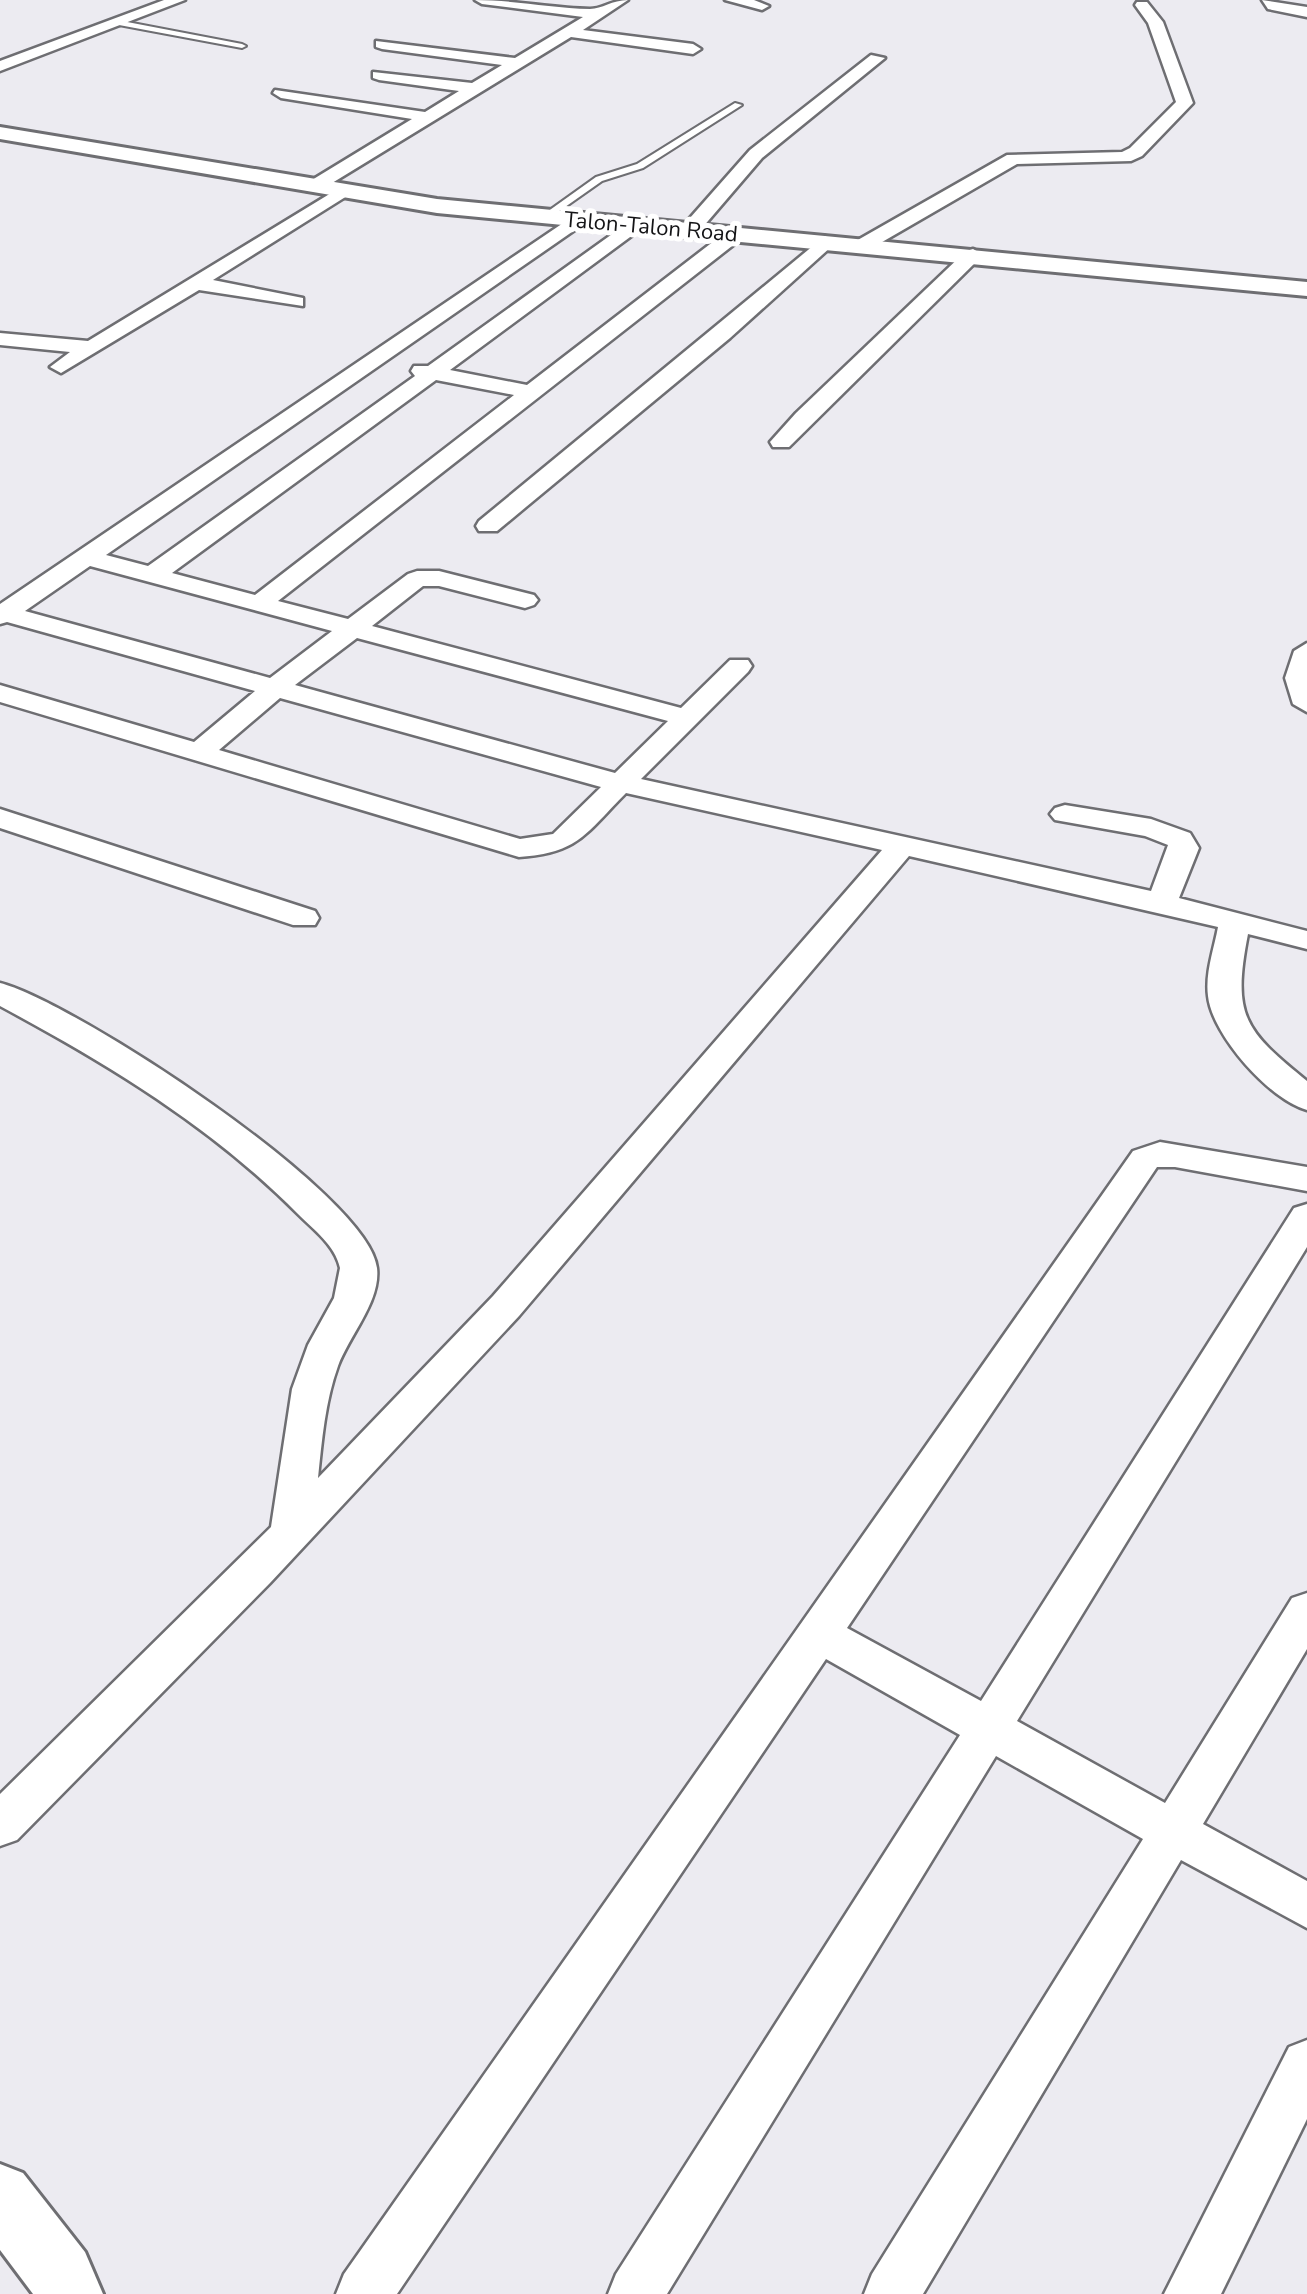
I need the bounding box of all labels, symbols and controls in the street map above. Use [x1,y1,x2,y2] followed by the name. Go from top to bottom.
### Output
[563,204,739,250] street label: Talon-Talon Road

